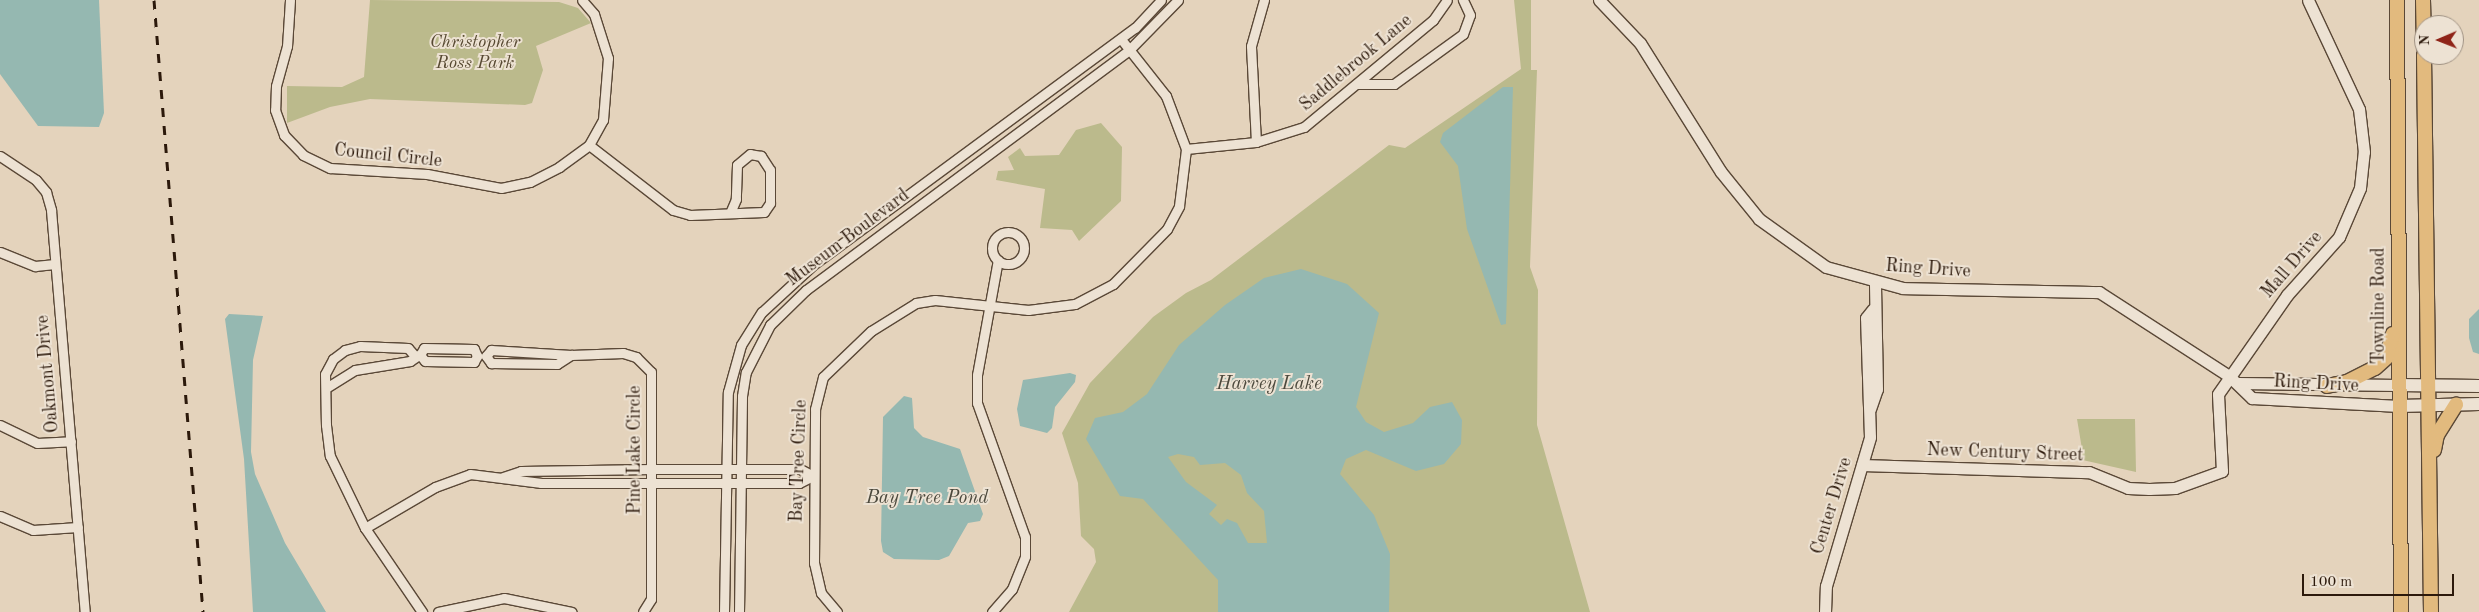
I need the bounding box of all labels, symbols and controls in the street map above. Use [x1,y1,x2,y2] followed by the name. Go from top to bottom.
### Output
[1296,10,1416,116] street label: Saddlebrook Lane
[2414,15,2464,65] north arrow
[430,32,520,74] park label: Christopher Ross Park
[2418,35,2432,46] text: N
[333,140,443,172] street label: Council Circle
[782,185,914,291] street label: Museum Boulevard
[2257,227,2327,303] street label: Mall Drive
[2368,248,2390,364] street label: Townline Road
[1885,255,1971,283] street label: Ring Drive
[32,314,64,434] street label: Oakmont Drive
[2273,371,2359,397] street label: Ring Drive
[1216,374,1322,396] water label: Harvey Lake
[624,385,646,515] street label: Pine Lake Circle
[786,399,812,523] street label: Bay Tree Circle
[1926,439,2084,467] street label: New Century Street
[1807,455,1857,557] street label: Center Drive
[866,488,988,510] water label: Bay Tree Pond
[2304,564,2456,596] scale bar
[2310,575,2352,590] text: 100 m

